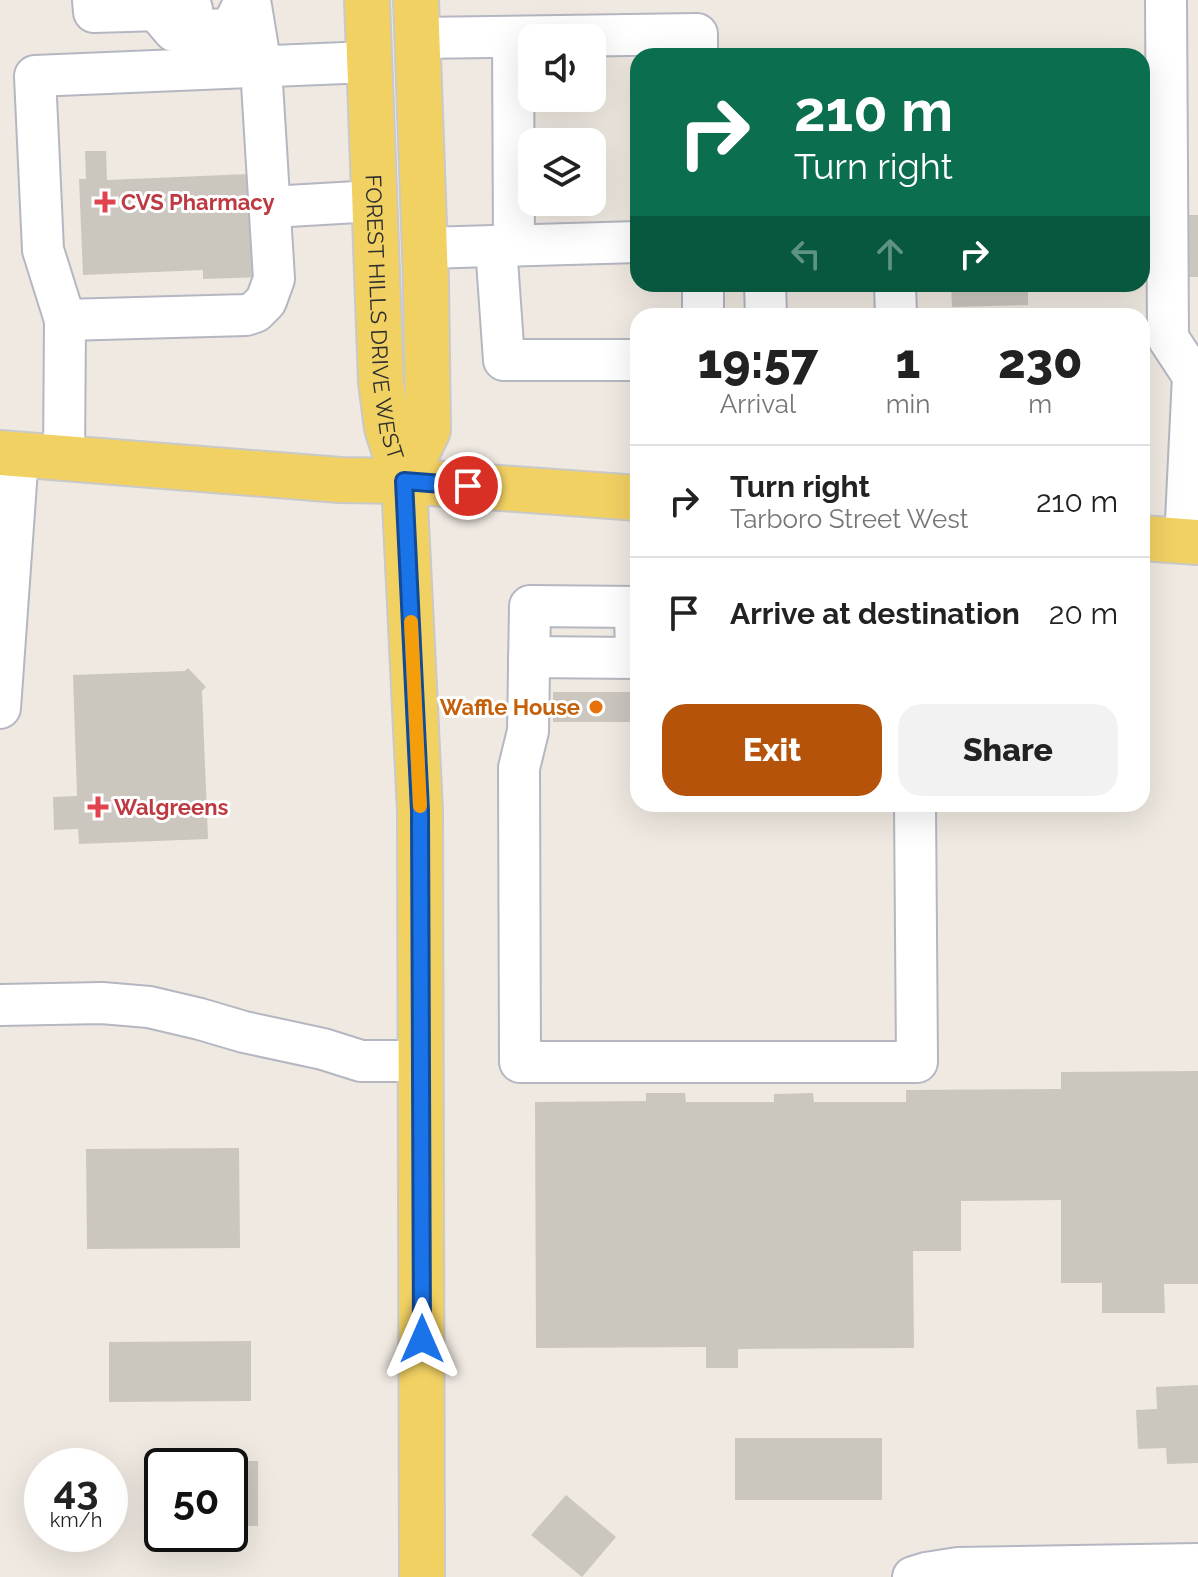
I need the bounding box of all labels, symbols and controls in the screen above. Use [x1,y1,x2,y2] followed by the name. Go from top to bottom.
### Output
[518,24,606,216] map controls
[518,24,606,112] button: sound
[794,78,953,144] text: 210 m
[662,80,766,184] icon: right
[518,128,606,216] button: layers
[794,145,953,187] text: Turn right
[360,174,410,464] street label: FOREST HILLS DRIVE WEST
[121,189,275,215] place label: CVS Pharmacy
[96,193,114,211] marker: CVS Pharmacy
[784,232,828,276] icon: left
[868,232,912,276] icon: ahead
[952,232,996,276] icon: right
[697,333,818,389] text: 19:57
[896,333,920,389] text: 1
[998,333,1083,389] text: 230
[720,389,796,419] text: Arrival
[886,389,930,419] text: min
[1028,389,1052,419] text: m
[434,452,502,520] pin
[446,464,490,508] icon: arrive
[730,469,870,504] text: Turn right
[662,479,706,523] icon: right
[1036,484,1118,519] text: 210 m
[730,504,969,534] text: Tarboro Street West
[662,591,706,635] icon: arrive
[730,596,1020,631] text: Arrive at destination
[1049,596,1118,631] text: 20 m
[440,694,580,720] place label: Waffle House
[587,698,605,716] marker: Waffle House
[662,704,882,796] button: Exit
[898,704,1118,796] button: Share
[114,794,228,820] place label: Walgreens
[89,798,107,816] marker: Walgreens
[380,1297,464,1381] position arrow
[144,1448,248,1552] speed limit sign: 50
[53,1466,99,1513] text: 43
[50,1508,102,1532] text: km/h

